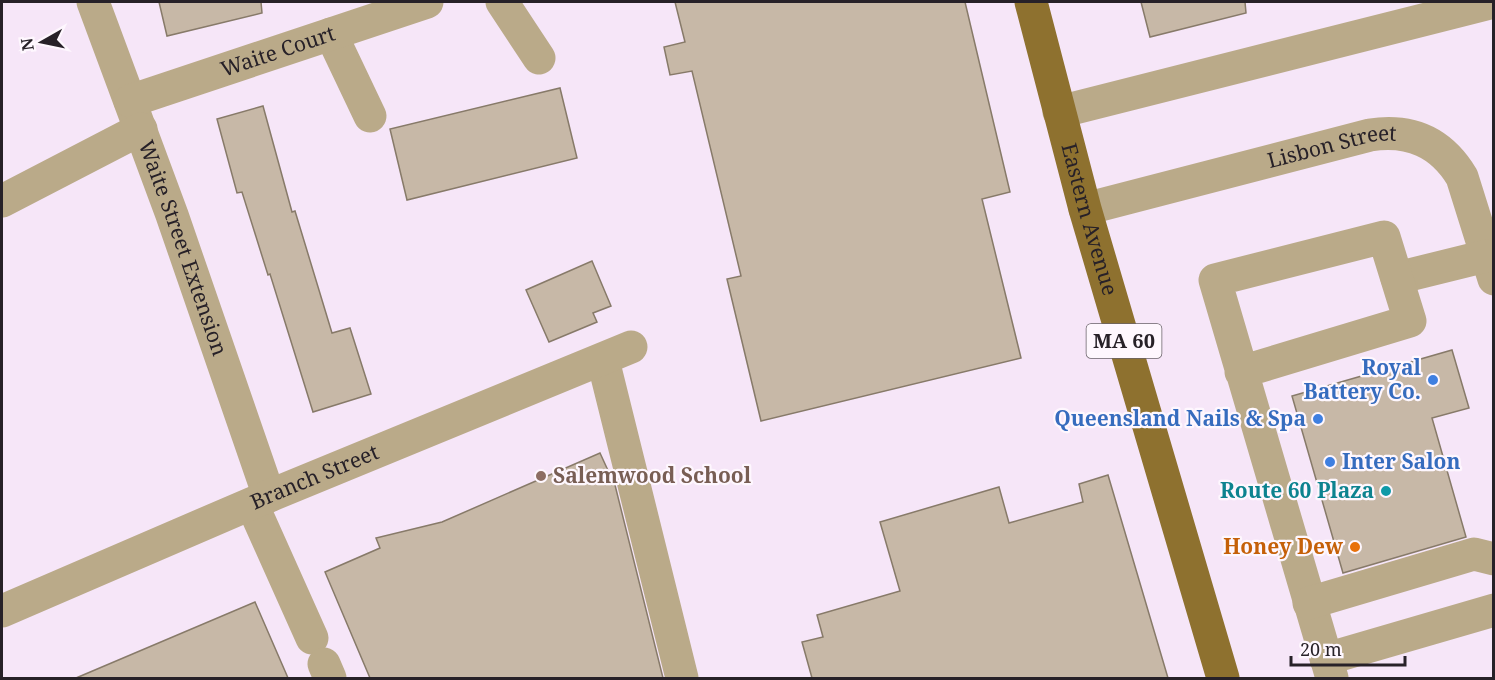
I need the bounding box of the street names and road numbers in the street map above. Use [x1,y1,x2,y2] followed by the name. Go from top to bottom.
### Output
[217,19,339,83] street label: Waite Court
[1264,118,1397,174] street label: Lisbon Street
[133,136,235,359] street label: Waite Street Extension
[1055,140,1125,299] street label: Eastern Avenue
[1086,324,1162,358] road number: MA 60
[246,437,383,515] street label: Branch Street

